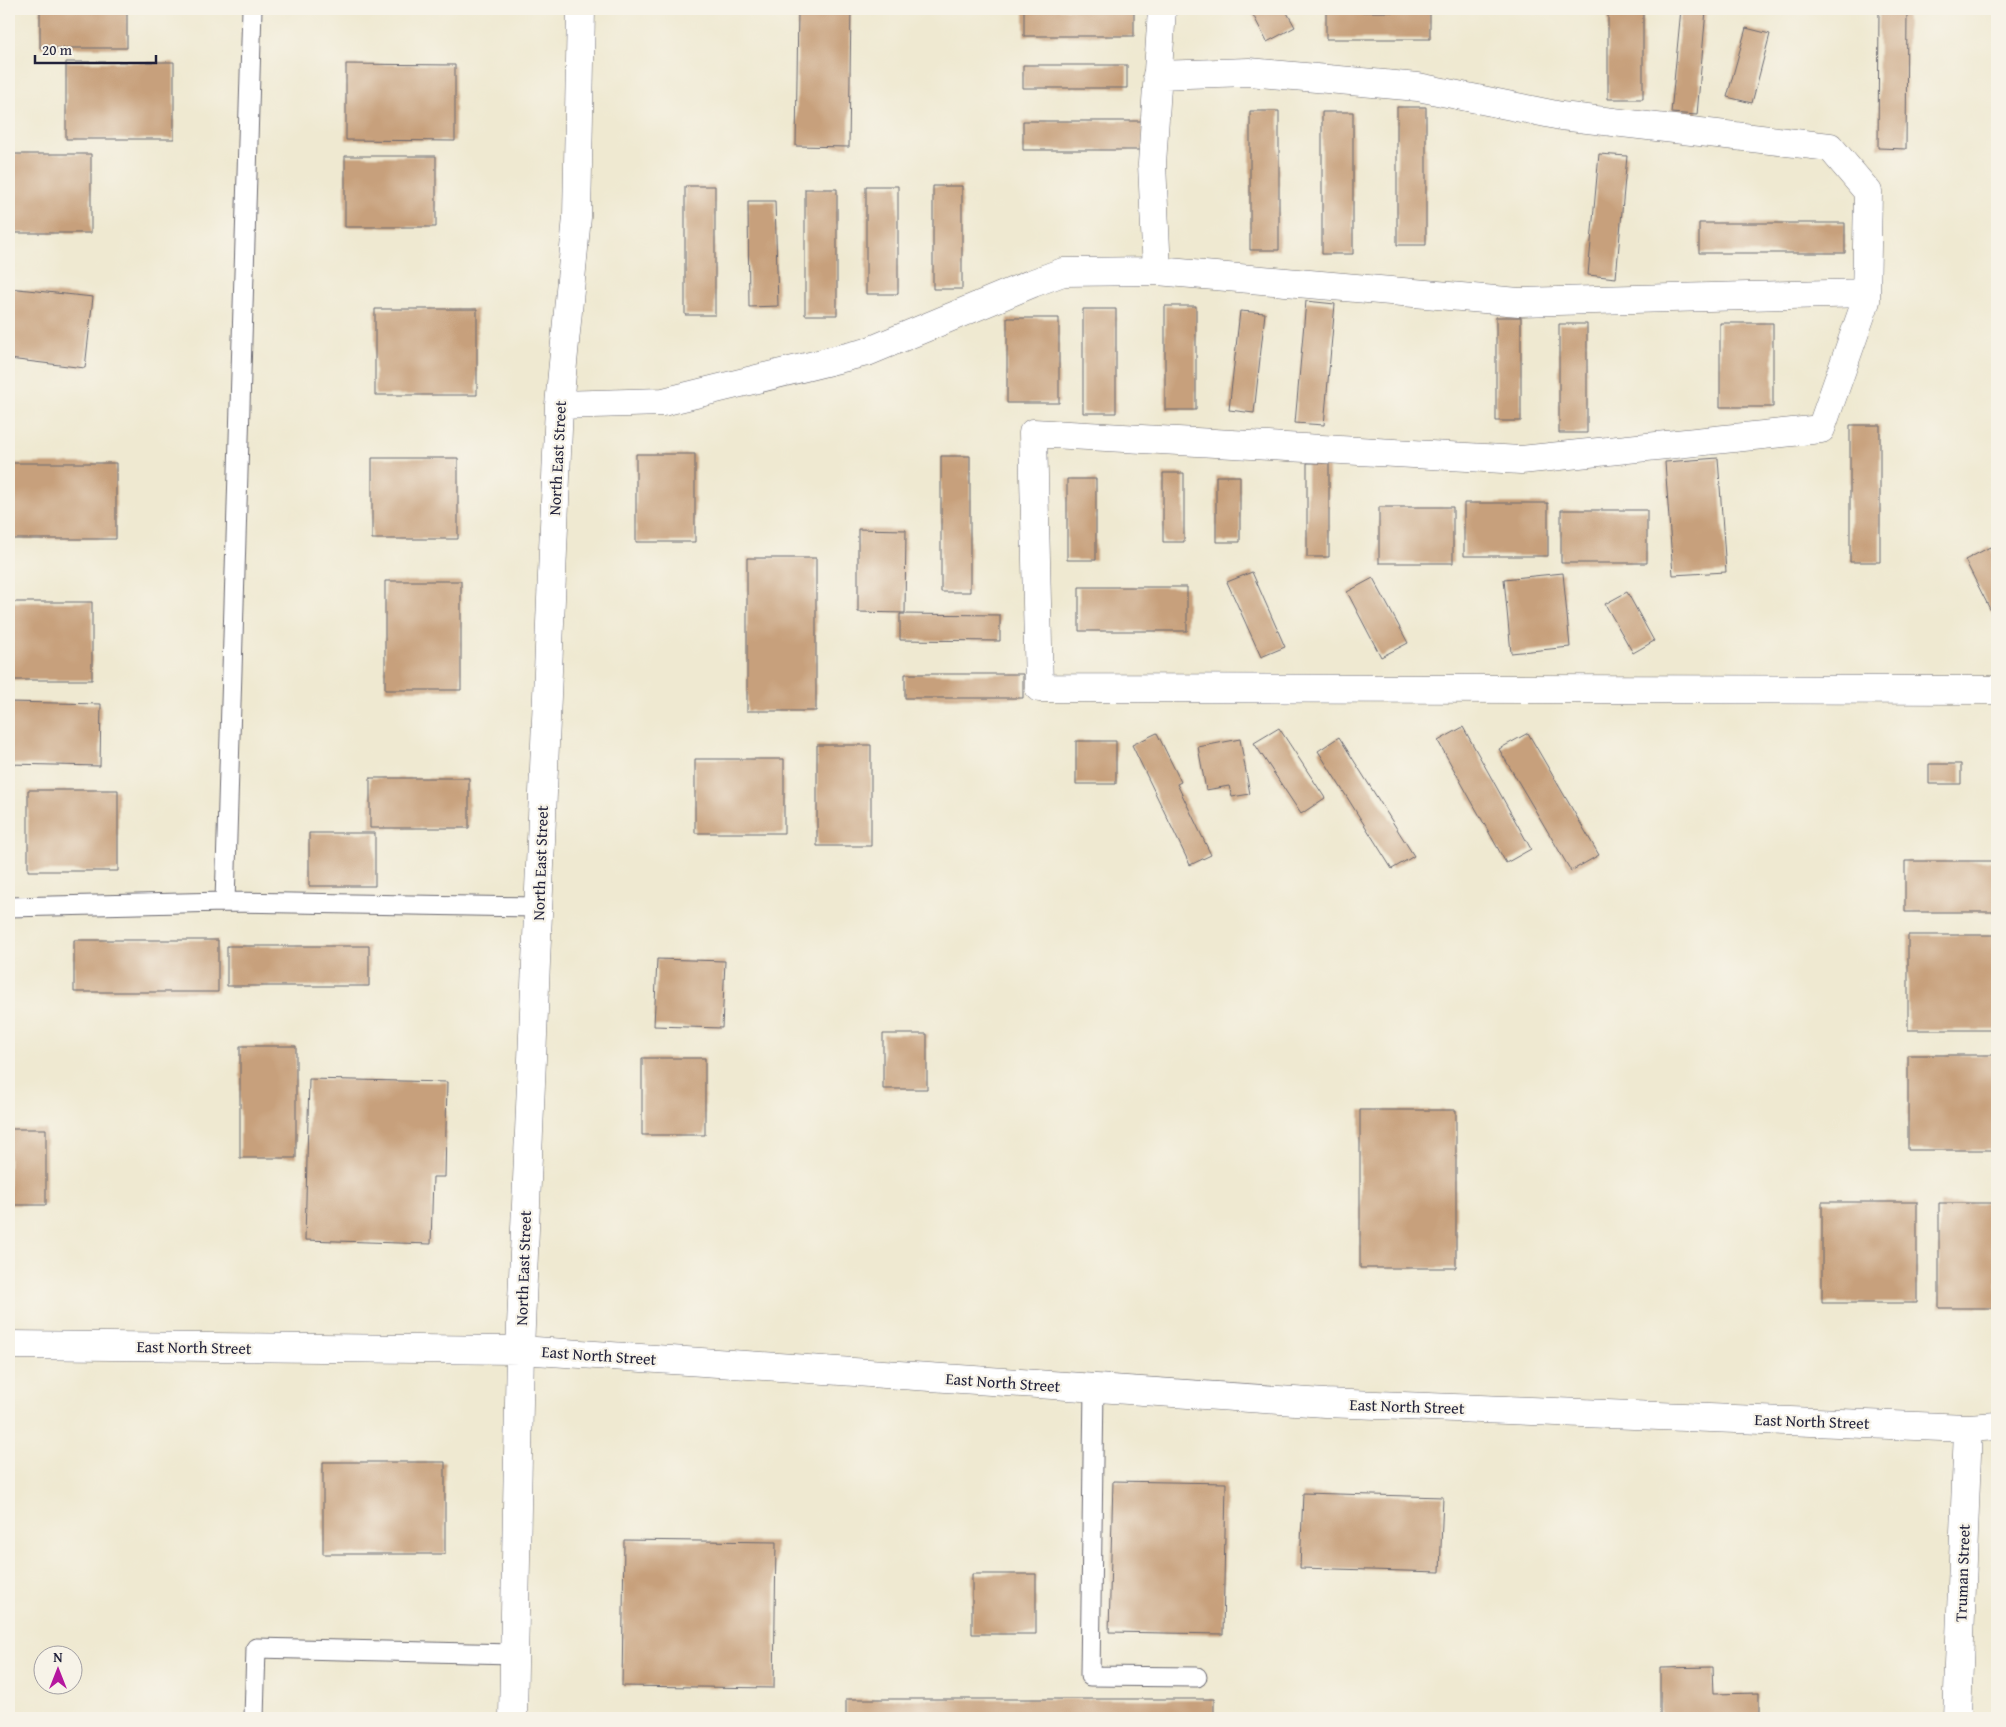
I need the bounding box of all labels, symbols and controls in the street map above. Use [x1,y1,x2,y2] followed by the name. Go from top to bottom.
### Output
[35,32,156,64] scale bar
[42,39,73,60] text: 20 m
[542,400,572,516] street label: North East Street
[526,805,554,921] street label: North East Street
[509,1210,537,1326] street label: North East Street
[136,1334,252,1360] street label: East North Street
[541,1339,658,1371] street label: East North Street
[945,1366,1062,1398] street label: East North Street
[1349,1392,1465,1420] street label: East North Street
[1754,1407,1870,1435] street label: East North Street
[1948,1523,1976,1622] street label: Truman Street
[32,1644,82,1694] north arrow
[53,1647,63,1667] text: N

